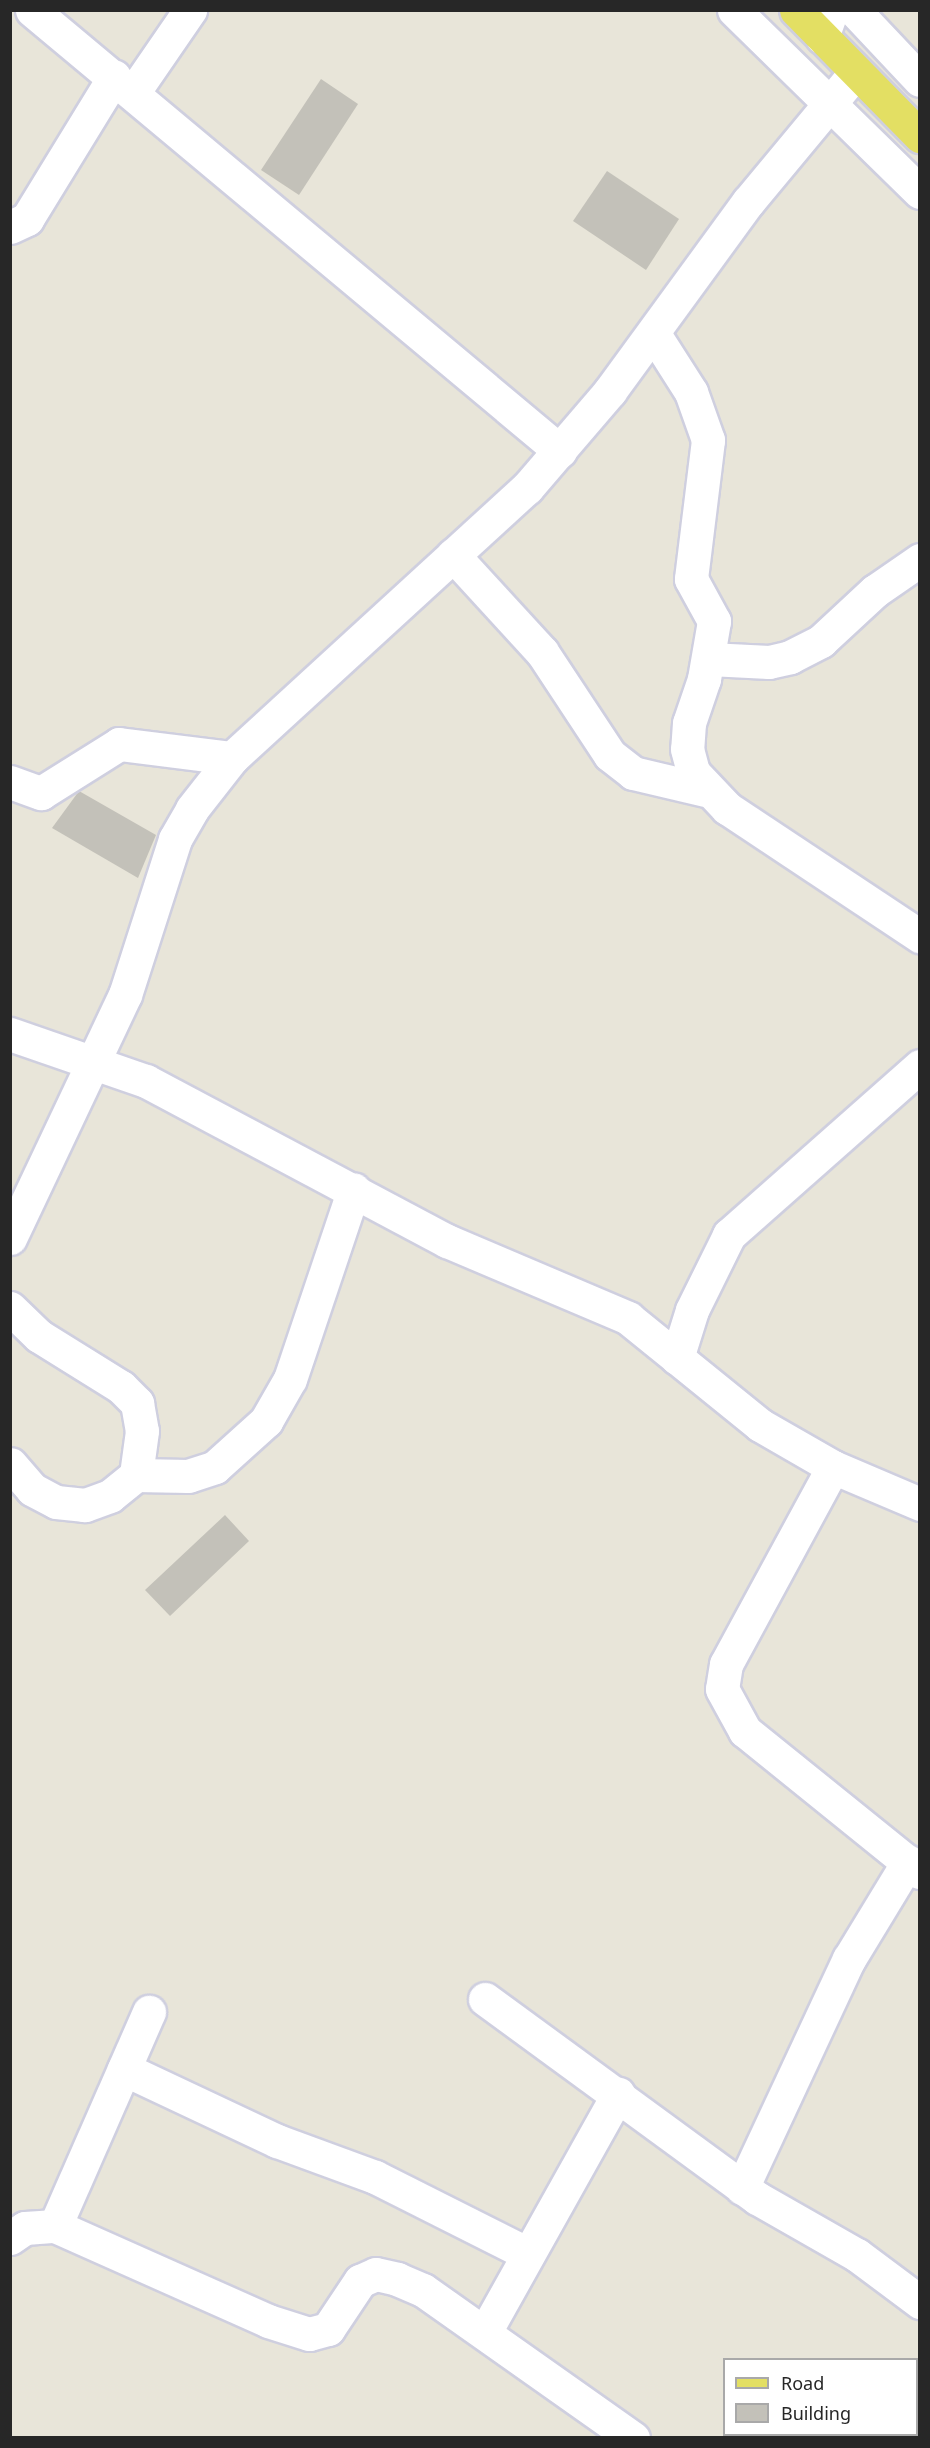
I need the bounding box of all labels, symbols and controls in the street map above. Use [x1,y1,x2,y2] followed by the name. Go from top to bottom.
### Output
[723,2358,918,2436] legend
[781,2371,824,2395] text: Road
[781,2401,851,2425] text: Building

